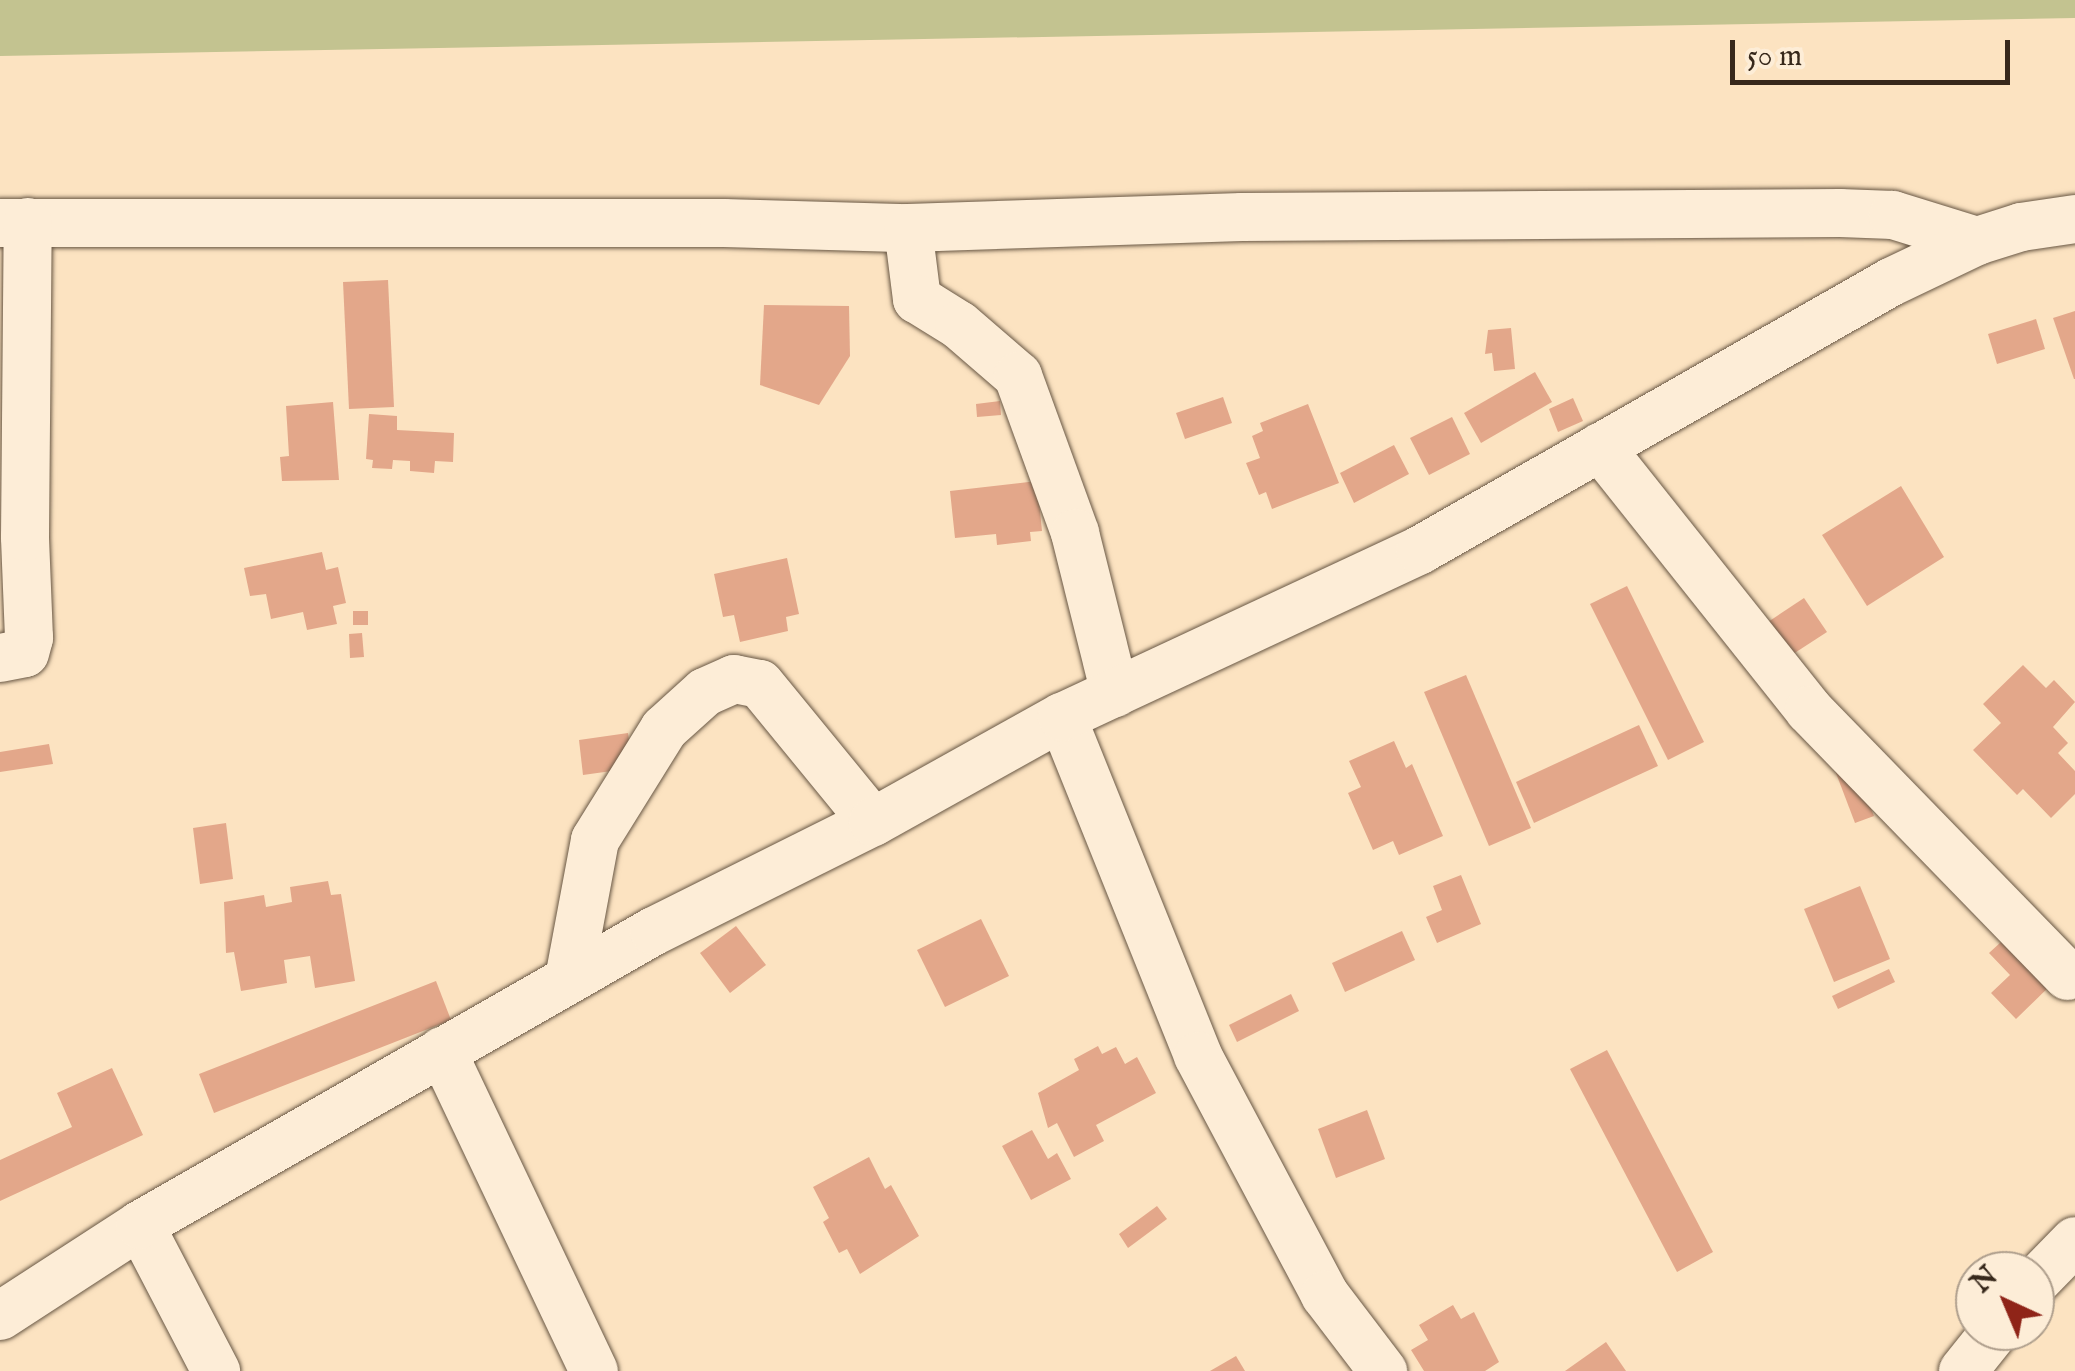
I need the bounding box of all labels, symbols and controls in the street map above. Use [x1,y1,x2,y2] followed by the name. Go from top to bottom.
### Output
[1735,20,2015,82] scale bar
[1747,38,1802,76] text: 50 m
[1955,1251,2055,1351] north arrow
[1964,1259,2006,1302] text: N

